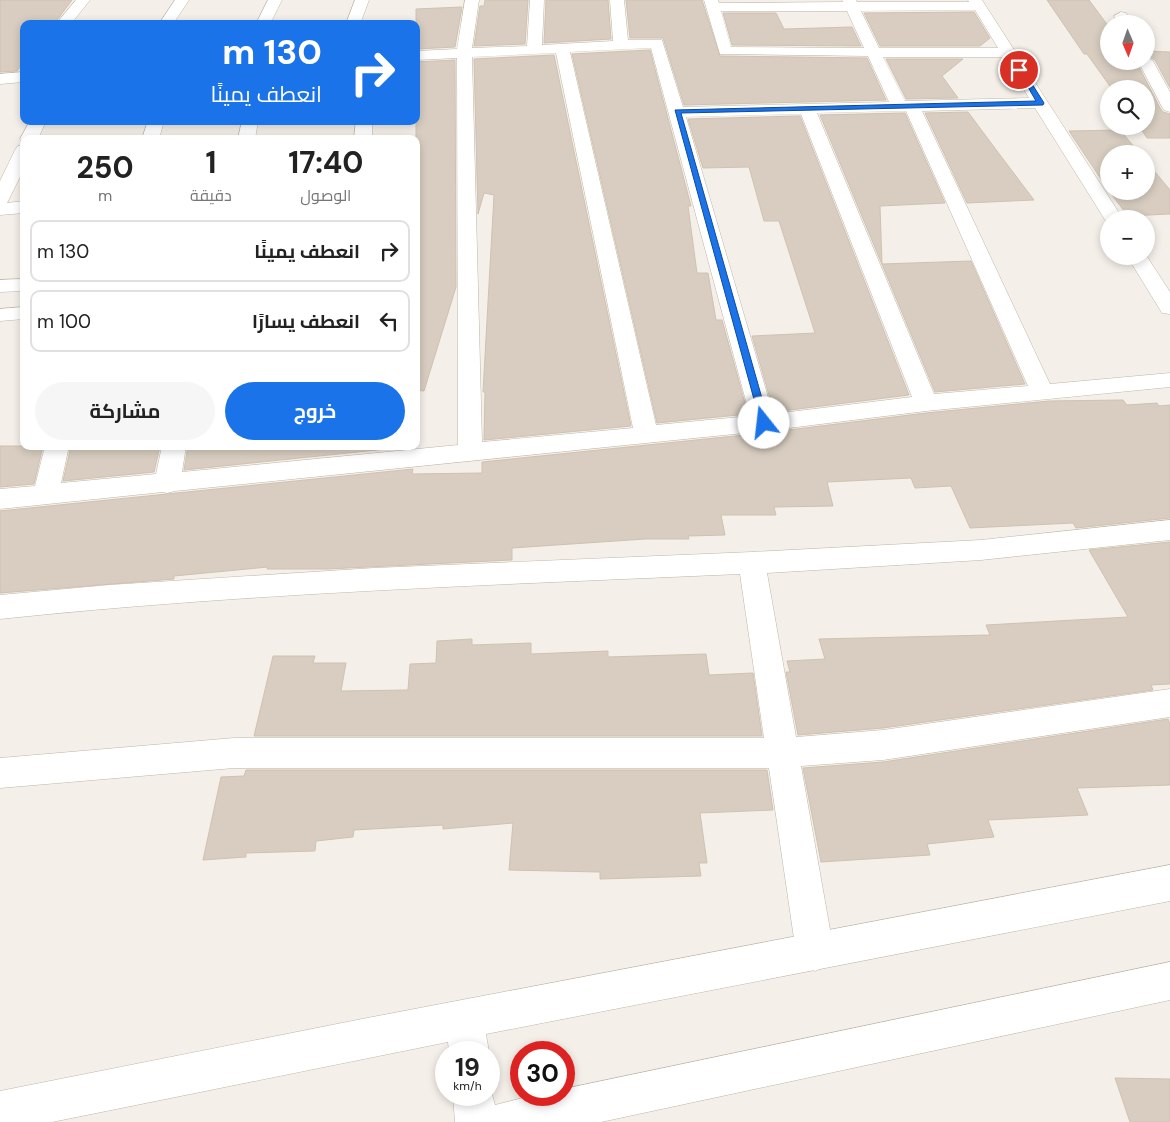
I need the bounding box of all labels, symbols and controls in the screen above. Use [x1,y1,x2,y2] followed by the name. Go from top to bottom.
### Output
[1100,15,1155,70] north arrow
[1100,15,1155,265] map controls
[222,29,322,75] text: 130 m
[340,40,405,105] icon: right
[998,49,1040,91] pin
[1005,56,1033,84] icon: arrive
[211,80,322,109] text: انعطف يمينًا
[1100,80,1155,135] button: search
[205,143,216,182] text: 1
[288,143,364,182] text: 17:40
[1100,145,1155,200] button: +
[77,148,134,187] text: 250
[98,185,112,206] text: m
[190,185,232,206] text: دقيقة
[300,185,351,206] text: الوصول
[1100,210,1155,265] button: −
[375,237,403,265] icon: right
[37,239,89,264] text: 130 m
[254,239,360,264] text: انعطف يمينًا
[375,307,403,335] icon: left
[37,309,91,334] text: 100 m
[252,309,360,334] text: انعطف يسارًا
[35,382,215,440] button: مشاركة
[225,382,405,440] button: خروج
[737,396,789,448] position arrow
[510,1041,575,1106] speed limit sign: 30
[455,1051,480,1084] text: 19
[453,1078,482,1094] text: km/h

